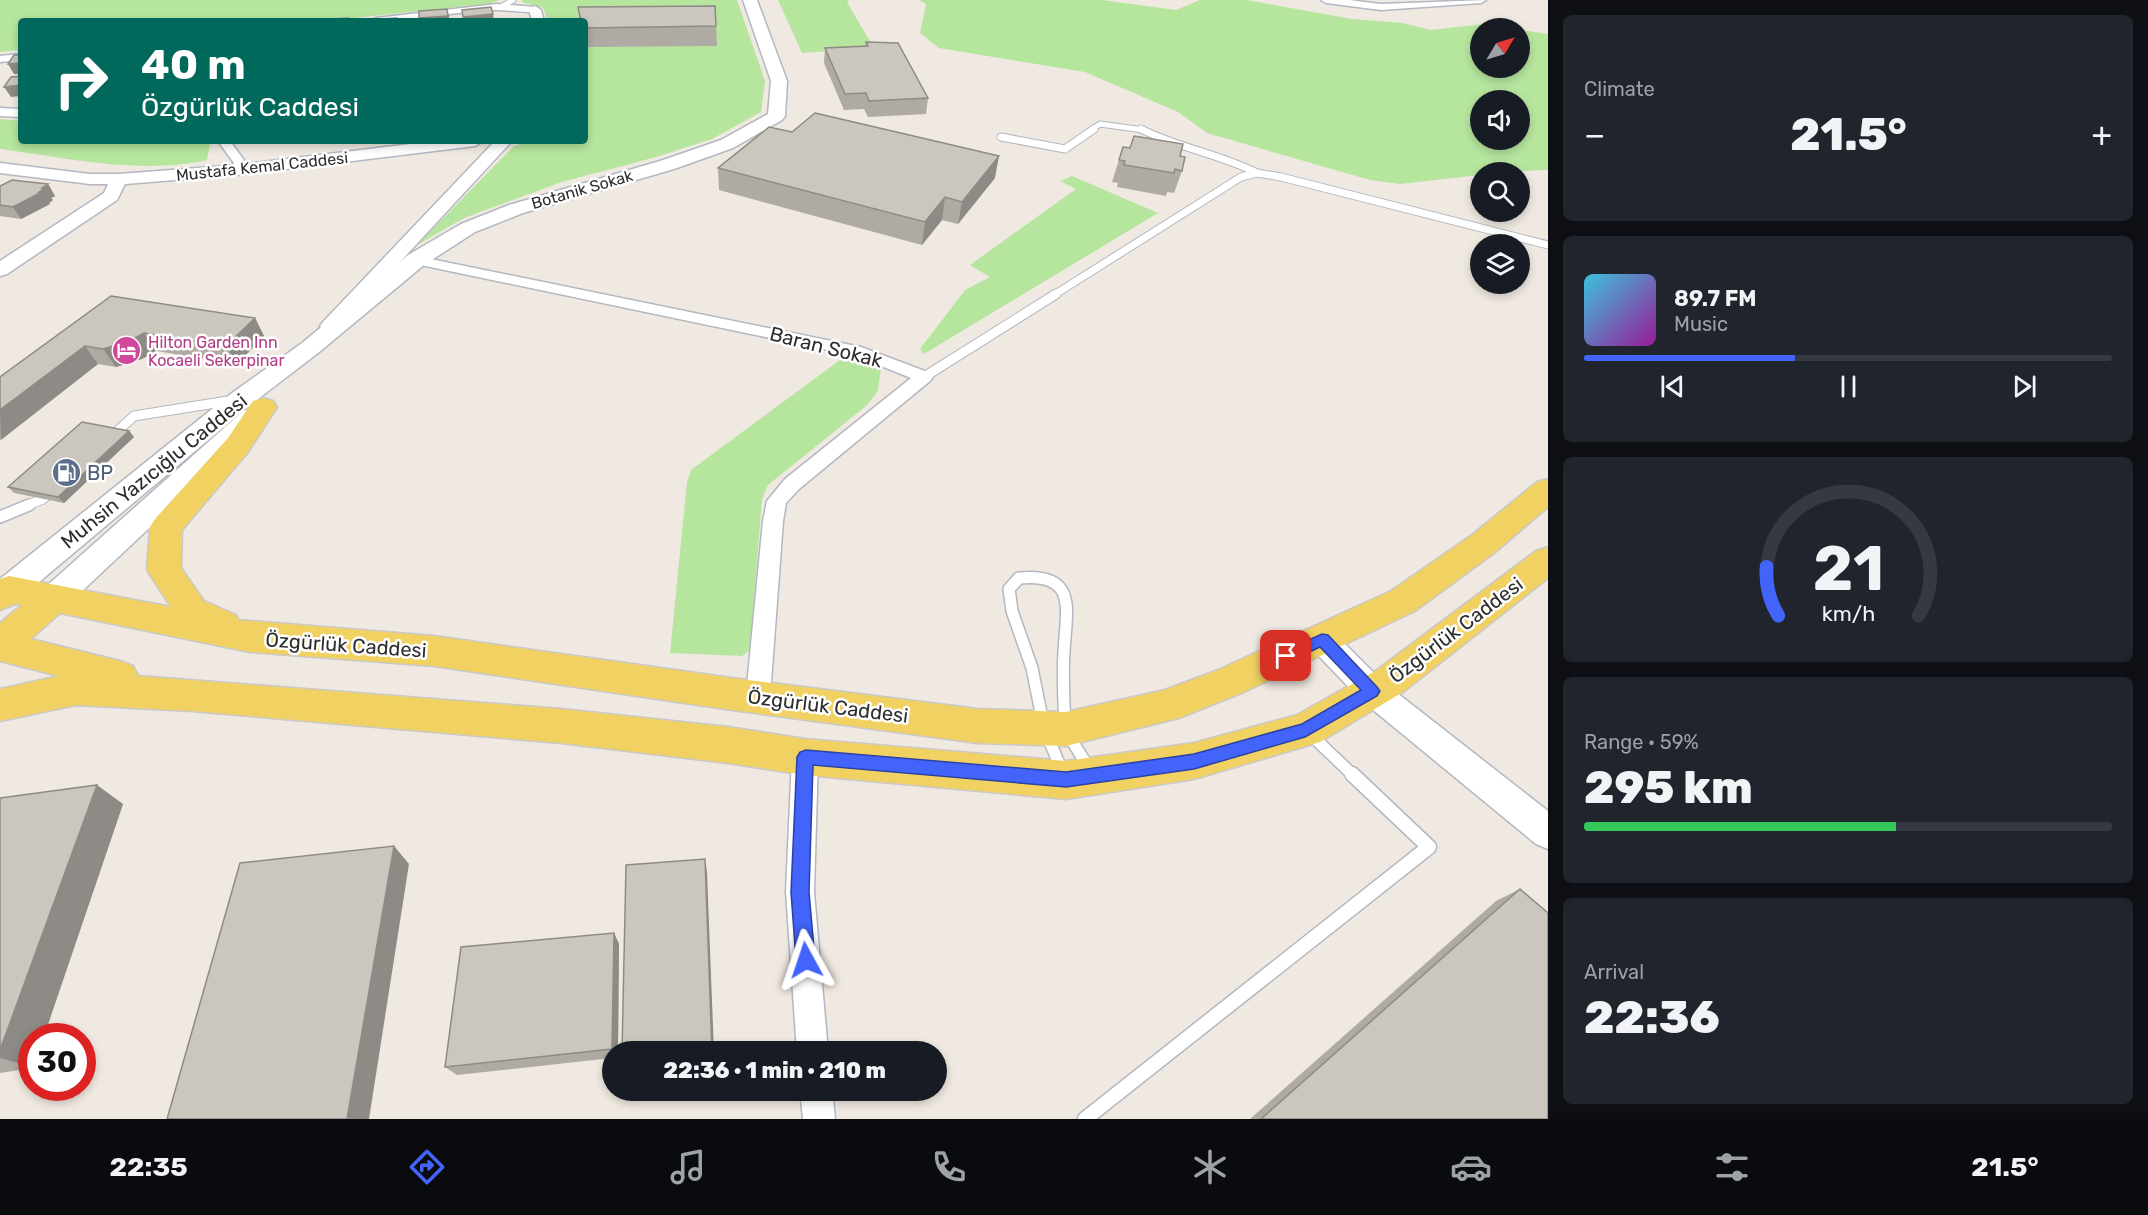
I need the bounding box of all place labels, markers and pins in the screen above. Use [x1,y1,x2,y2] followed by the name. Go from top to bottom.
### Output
[148,333,284,370] place label: Hilton Garden Inn Kocaeli Sekerpinar
[111,335,143,367] hotel icon: Hilton Garden Inn Kocaeli Sekerpinar
[50,457,82,489] fuel station icon: BP
[87,461,113,485] place label: BP
[1260,630,1311,681] pin

